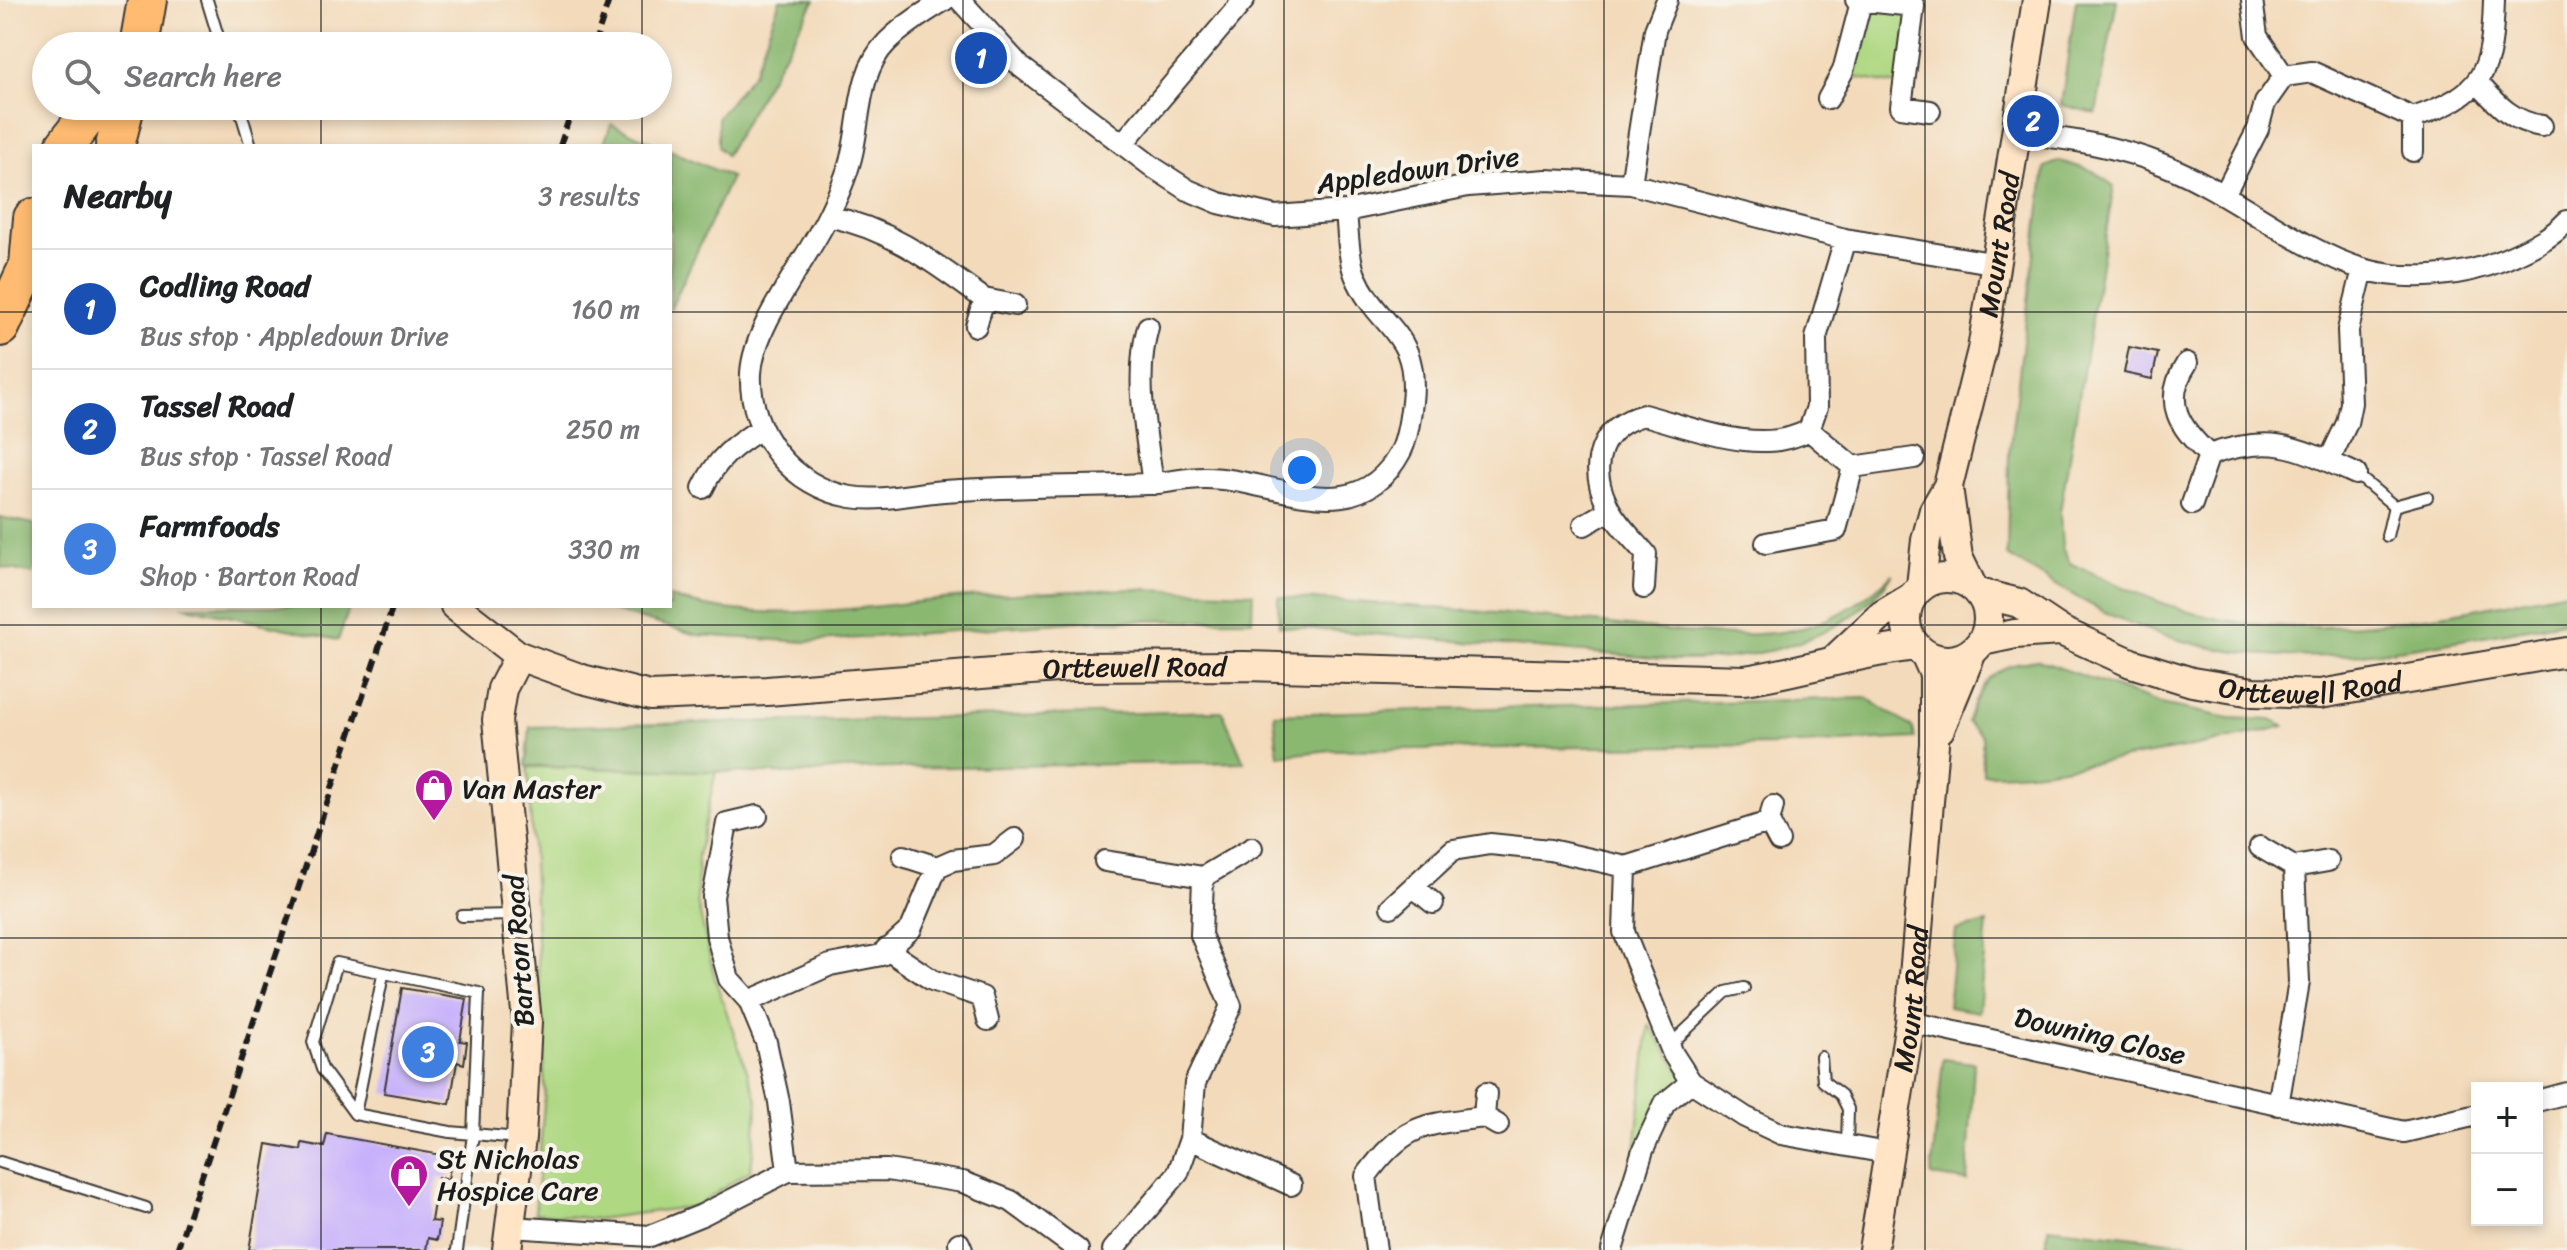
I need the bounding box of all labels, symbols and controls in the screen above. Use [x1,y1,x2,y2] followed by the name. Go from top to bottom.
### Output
[955,28,1007,88] pin: 1
[32,32,672,120] search box
[124,49,282,103] text: Search here
[60,54,104,98] icon: search
[2007,91,2059,151] pin: 2
[1312,132,1523,209] street label: Appledown Drive
[64,166,172,226] text: Nearby
[1963,166,2034,321] street label: Mount Road
[538,173,640,219] text: 3 results
[140,259,310,313] text: Codling Road
[84,286,96,332] text: 1
[571,286,640,332] text: 160 m
[140,313,449,359] text: Bus stop · Appledown Drive
[140,379,292,433] text: Tassel Road
[82,406,98,452] text: 2
[566,406,640,452] text: 250 m
[140,433,391,479] text: Bus stop · Tassel Road
[1282,450,1322,490] your location
[140,499,279,553] text: Farmfoods
[83,526,97,572] text: 3
[568,526,640,572] text: 330 m
[140,553,358,599] text: Shop · Barton Road
[1041,642,1229,694] street label: Orttewell Road
[2215,656,2408,718] street label: Orttewell Road
[462,764,602,813] place label: Van Master
[413,767,455,822] shop icon: Van Master
[489,871,549,1028] street label: Barton Road
[1878,922,1943,1075] street label: Mount Road
[2009,992,2191,1080] street label: Downing Close
[402,1022,454,1082] pin: 3
[2471,1082,2543,1226] map controls
[2471,1082,2543,1154] button: +
[437,1134,599,1215] place label: St Nicholas Hospice Care
[388,1153,430,1208] shop icon: St Nicholas Hospice Care
[2471,1154,2543,1226] button: −

